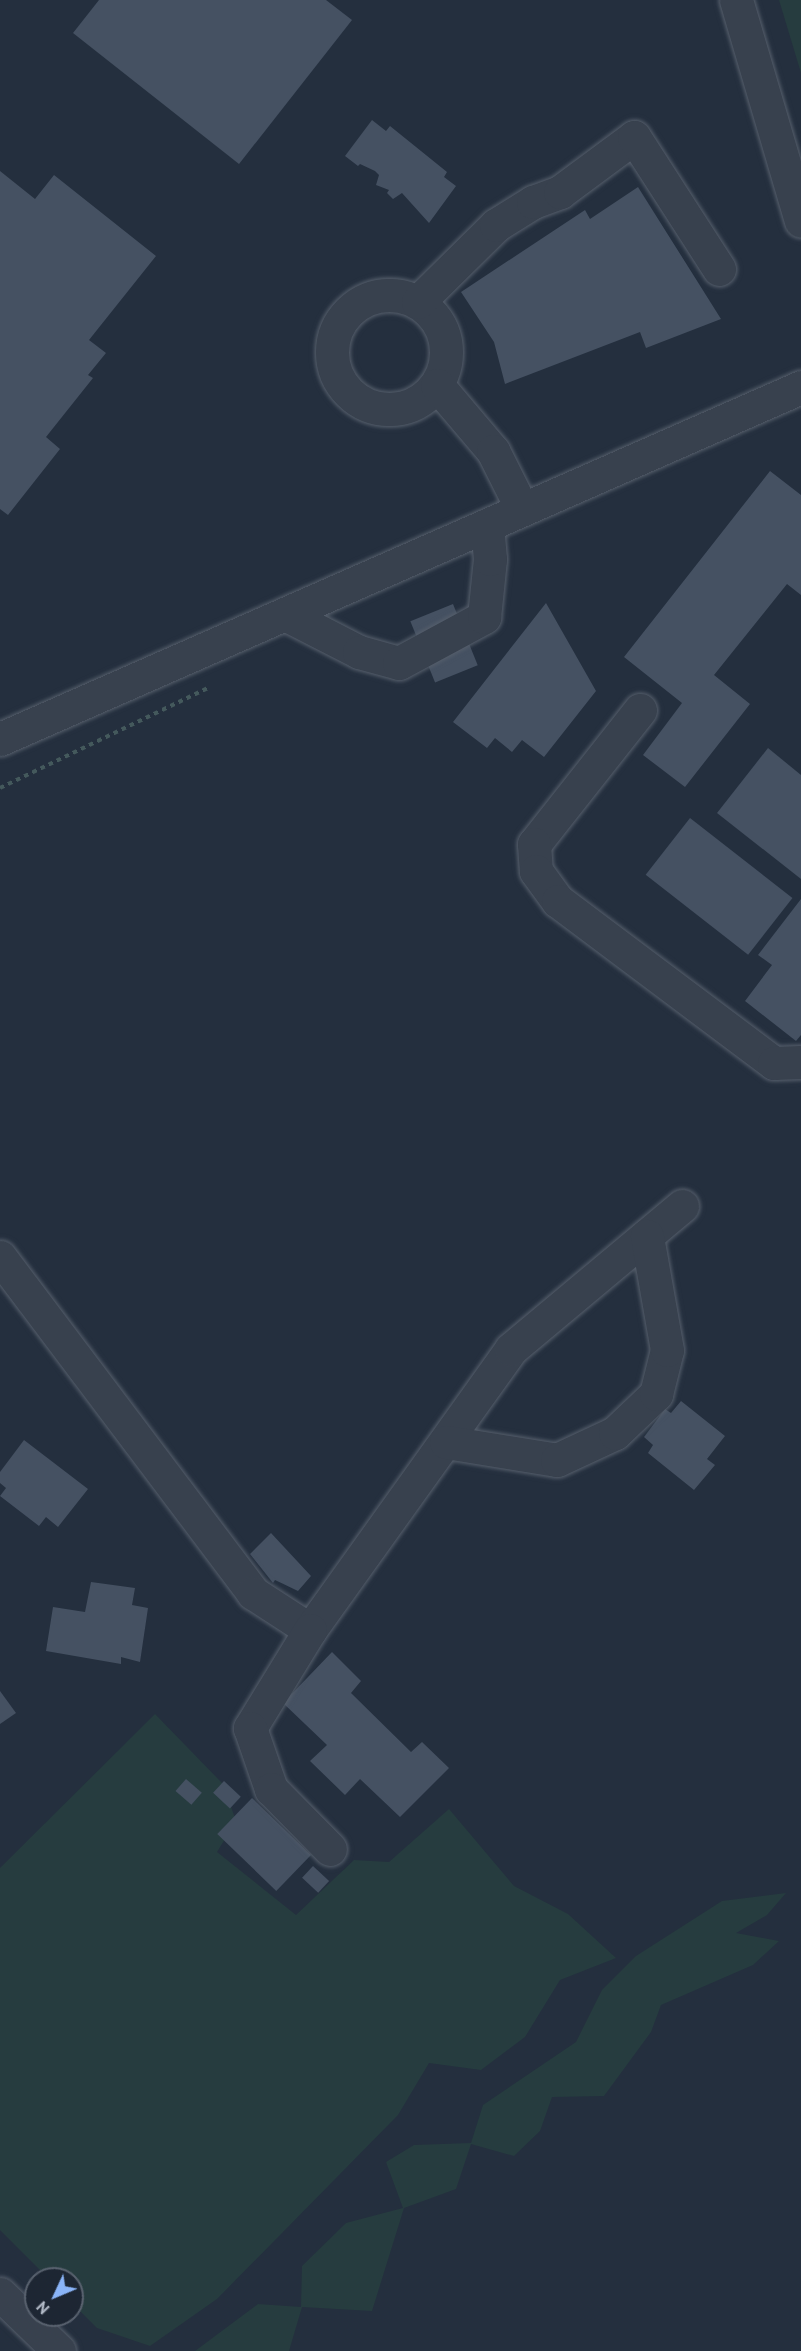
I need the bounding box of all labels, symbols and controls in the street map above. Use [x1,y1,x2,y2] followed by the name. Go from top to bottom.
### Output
[24,2267,84,2327] north arrow
[32,2297,53,2319] text: N

